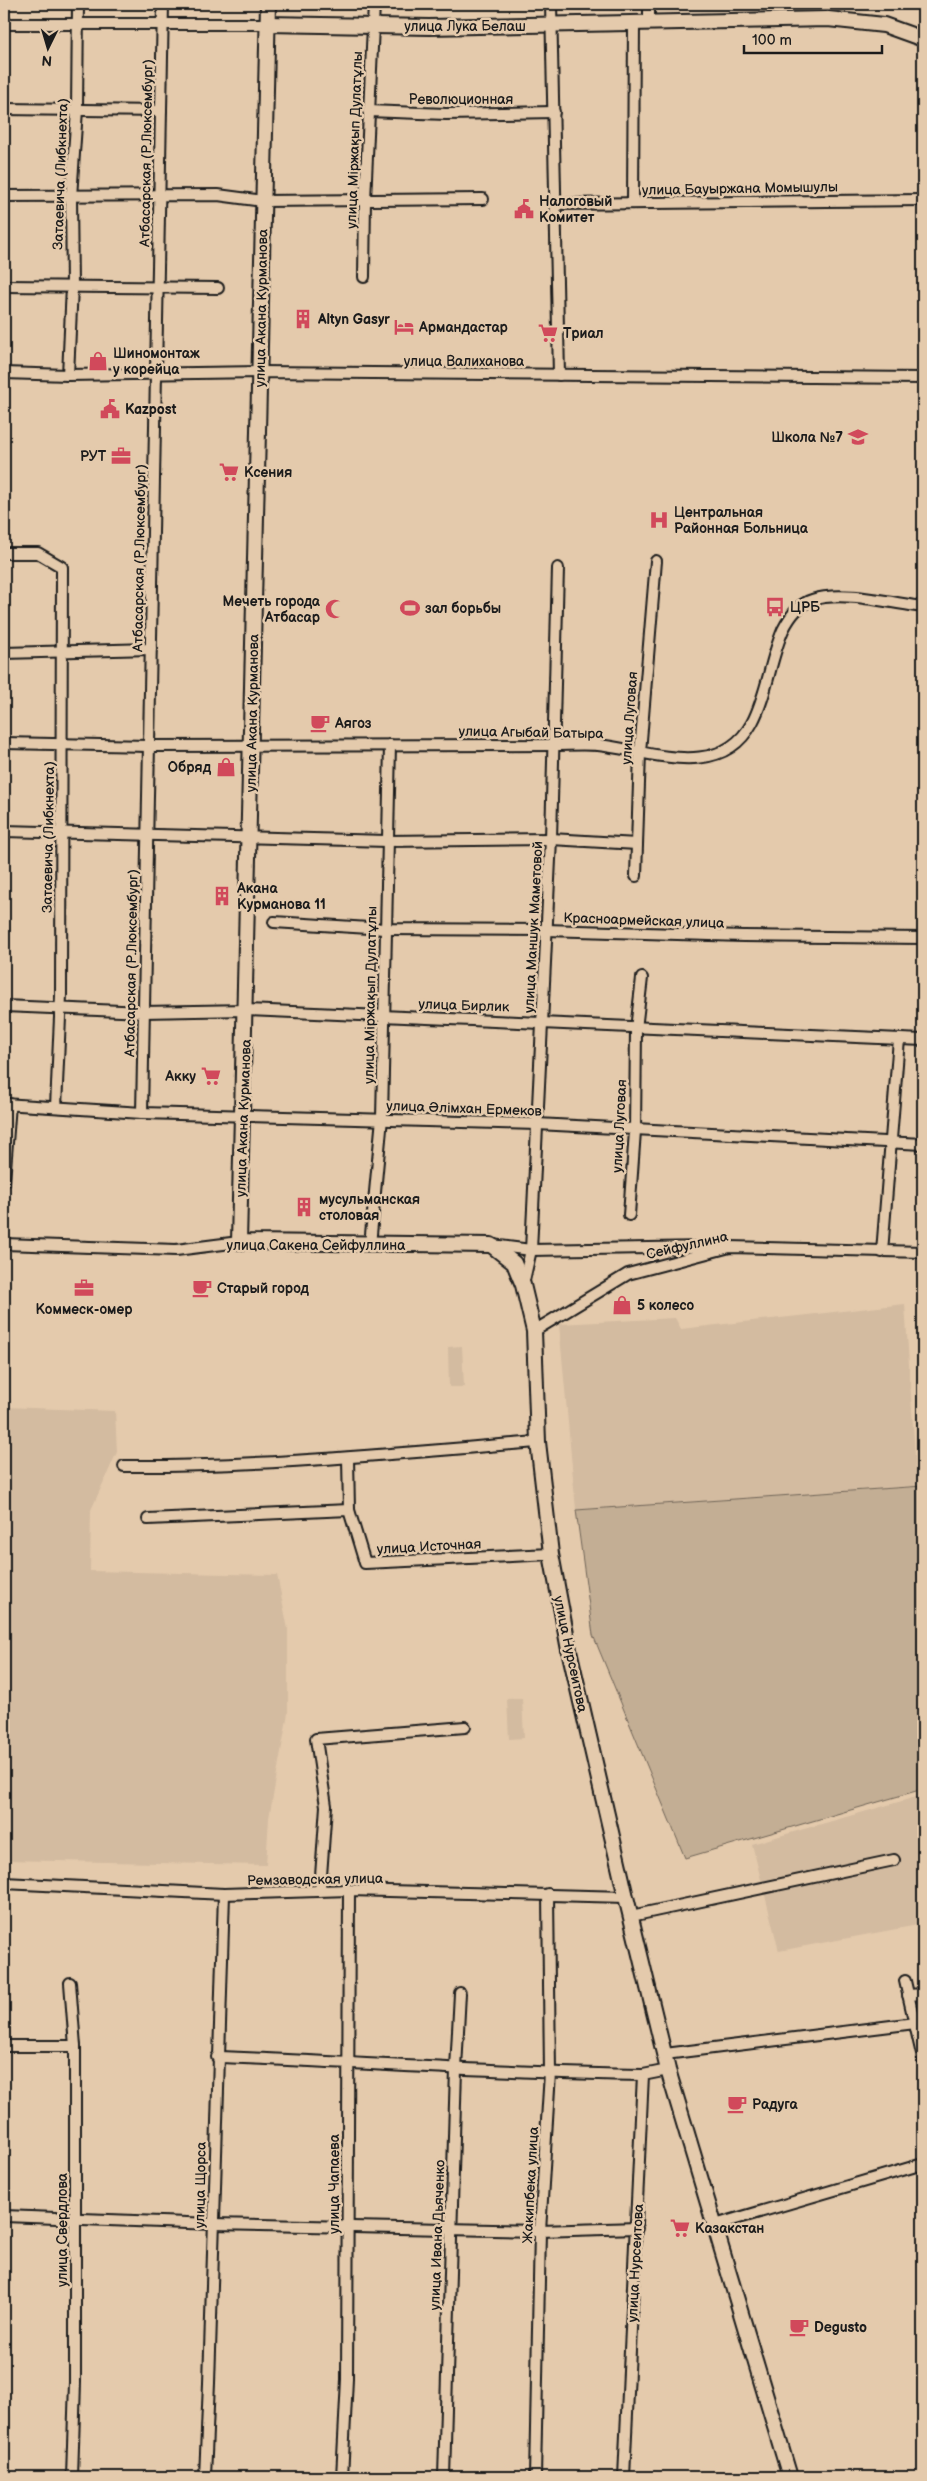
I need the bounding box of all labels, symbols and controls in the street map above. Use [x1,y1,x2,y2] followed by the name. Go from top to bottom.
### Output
[404,18,526,35] street label: улица Лука Белаш
[22,22,72,72] north arrow
[744,22,882,54] scale bar
[752,31,792,50] text: 100 m
[343,51,366,229] street label: улица Міржақып Дулатұлы
[41,52,53,69] text: N
[136,59,157,248] street label: Атбасарская (Р.Люксембург)
[409,91,514,108] street label: Революционная
[49,98,72,250] street label: Затаевича (Либкнехта)
[642,178,838,199] street label: улица Бауыржана Момышулы
[539,193,612,226] place label: Налоговый Комитет
[513,198,535,220] public building icon: Налоговый Комитет
[252,228,271,387] street label: улица Акана Курманова
[292,308,314,330] building icon: Altyn Gasyr
[317,311,390,328] place label: Altyn Gasyr
[393,316,415,338] hotel icon: Армандастар
[418,319,509,336] place label: Армандастар
[537,322,559,344] supermarket icon: Триал
[563,325,604,342] place label: Триал
[113,345,200,378] place label: Шиномонтаж у корейца
[87,350,109,372] shop icon: Шиномонтаж у корейца
[404,353,525,370] street label: улица Валиханова
[99,398,121,420] public building icon: Kazpost
[125,401,177,418] place label: Kazpost
[847,426,869,448] school or university icon: Школа №7
[771,429,843,446] place label: Школа №7
[110,445,132,467] office icon: РУТ
[80,448,107,465] place label: РУТ
[218,461,240,483] supermarket icon: Ксения
[129,464,150,653] street label: Атбасарская (Р.Люксембург)
[244,464,292,481] place label: Ксения
[674,504,809,537] place label: Центральная Районная Больница
[648,509,670,531] hospital icon: Центральная Районная Больница
[223,593,321,626] place label: Мечеть города Атбасар
[764,596,786,618] bus stop icon: ЦРБ
[399,597,421,619] sports icon: зал борьбы
[324,598,346,620] mosque icon: Мечеть города Атбасар
[790,599,820,616] place label: ЦРБ
[425,600,501,617] place label: зал борьбы
[243,633,262,792] street label: улица Акана Курманова
[618,670,641,765] street label: улица Луговая
[309,712,331,734] cafe icon: Аягоз
[334,715,372,732] place label: Аягоз
[458,723,604,742] street label: улица Агыбай Батыра
[215,756,237,778] shop icon: Обряд
[168,759,212,776] place label: Обряд
[39,761,58,913] street label: Затаевича (Либкнехта)
[521,841,546,1013] street label: улица Маншук Маметовой
[121,869,142,1058] street label: Атбасарская (Р.Люксембург)
[236,880,326,913] place label: Акана Курманова 11
[211,885,233,907] building icon: Акана Курманова 11
[360,906,381,1084] street label: улица Міржақып Дулатұлы
[563,909,726,932] street label: Красноармейская улица
[418,995,510,1016] street label: улица Бирлик
[232,1038,255,1197] street label: улица Акана Курманова
[200,1065,222,1087] supermarket icon: Акку
[164,1068,196,1085] place label: Акку
[609,1079,630,1173] street label: улица Луговая
[386,1097,543,1120] street label: улица Әлімхан Ермеков
[319,1191,420,1224] place label: мусульманская столовая
[293,1196,315,1218] building icon: мусульманская столовая
[645,1228,730,1263] street label: Сейфуллина
[227,1237,406,1254] street label: улица Сакена Сейфуллина
[73,1277,95,1299] office icon: Коммеск-омер
[191,1277,213,1299] cafe icon: Старый город
[217,1280,309,1297] place label: Старый город
[611,1294,633,1316] shop icon: 5 колесо
[637,1297,695,1314] place label: 5 колесо
[35,1301,133,1318] place label: Коммеск-омер
[376,1535,482,1558] street label: улица Источная
[550,1594,591,1715] street label: улица Нурсеитова
[247,1870,384,1889] street label: Ремзаводская улица
[726,2093,748,2115] cafe icon: Радуга
[752,2096,799,2113] place label: Радуга
[519,2125,542,2244] street label: Жакипбека улица
[326,2133,343,2234] street label: улица Чапаева
[191,2141,210,2228] street label: улица Щорса
[426,2159,449,2311] street label: улица Ивана Дьяченко
[54,2172,71,2287] street label: улица Свердлова
[624,2203,647,2323] street label: улица Нурсеитова
[669,2217,691,2239] supermarket icon: Казакстан
[695,2220,764,2237] place label: Казакстан
[788,2316,810,2338] cafe icon: Degusto
[814,2319,867,2336] place label: Degusto

